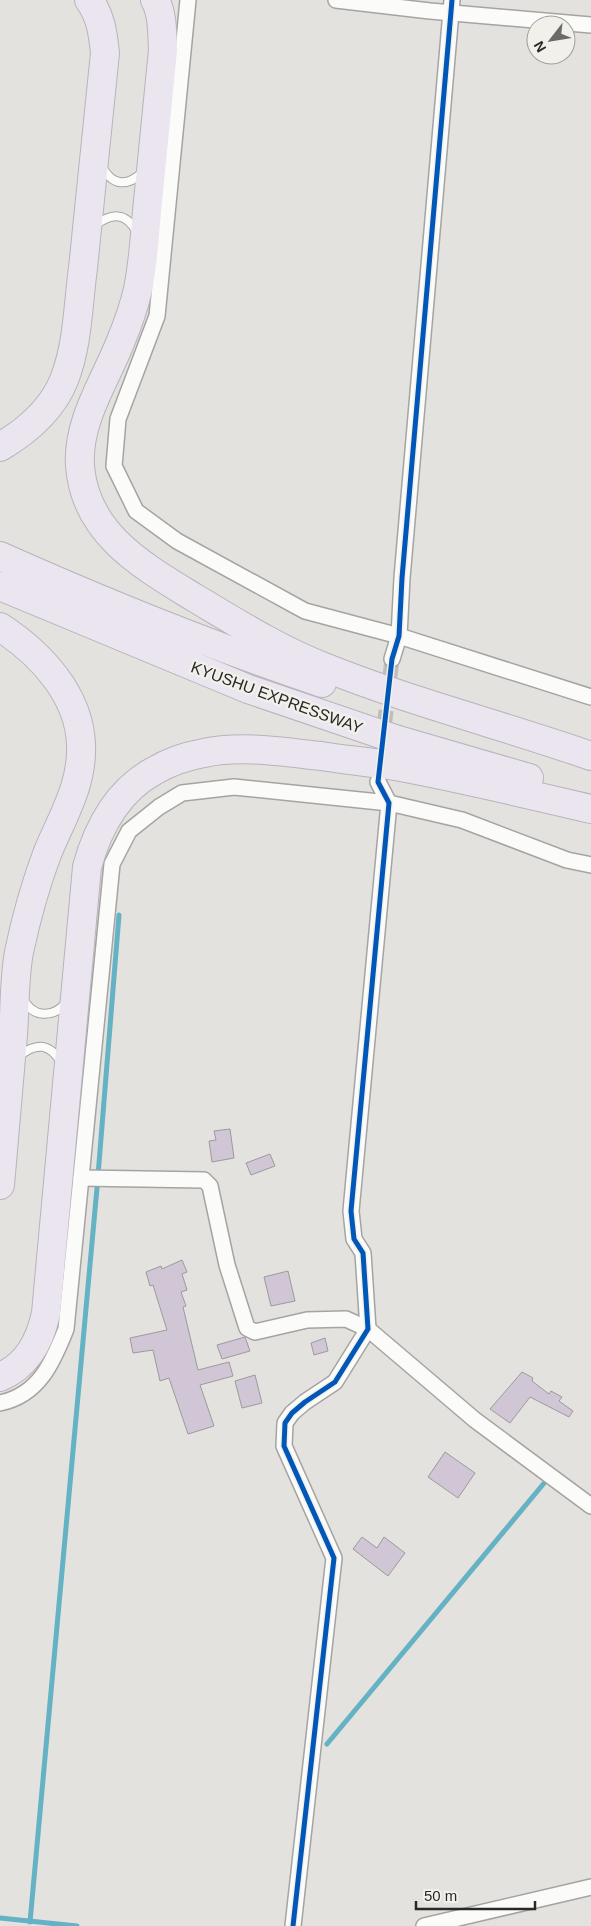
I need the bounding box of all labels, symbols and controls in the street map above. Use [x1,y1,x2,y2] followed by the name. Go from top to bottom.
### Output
[526,15,576,65] north arrow
[530,38,549,55] text: N
[189,658,365,737] street label: KYUSHU EXPRESSWAY
[416,1878,535,1910] scale bar
[424,1887,457,1904] text: 50 m

